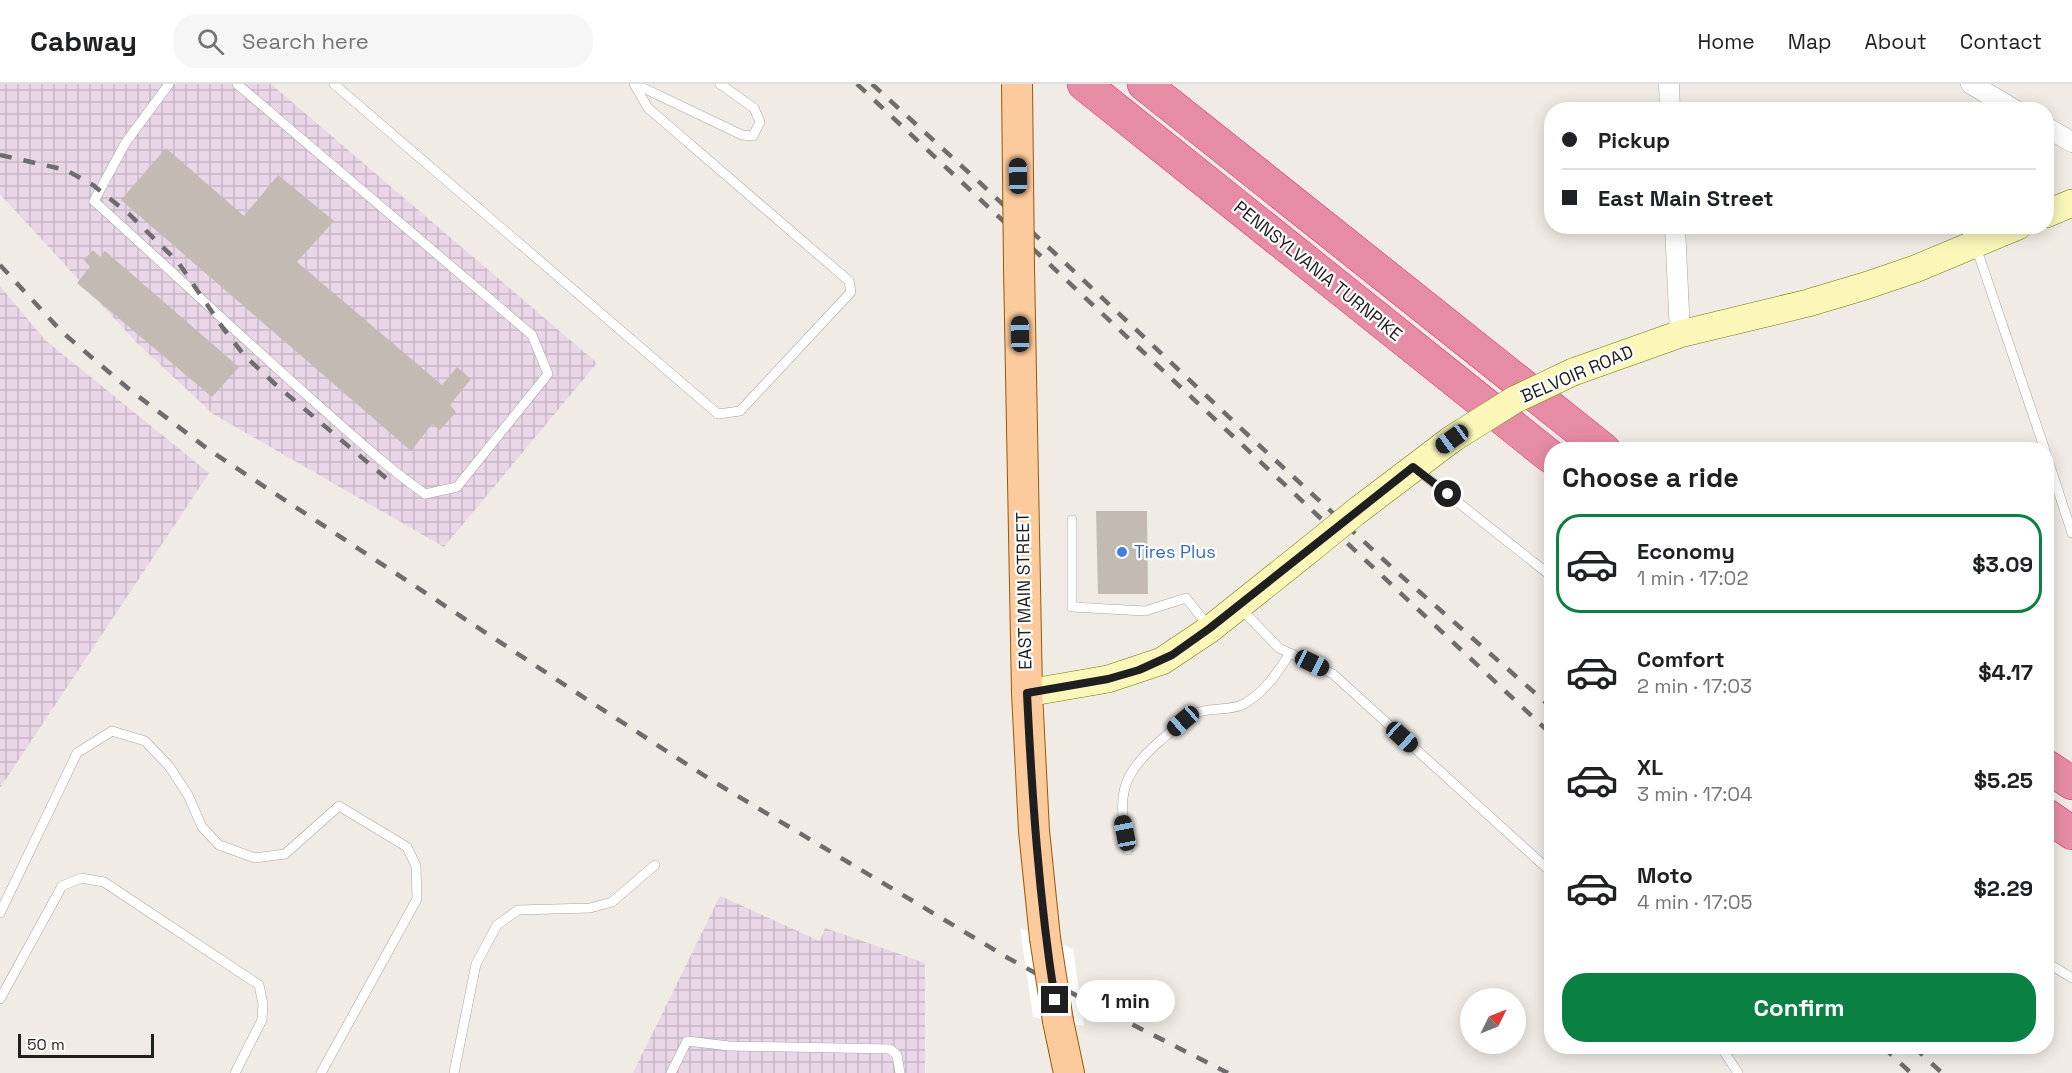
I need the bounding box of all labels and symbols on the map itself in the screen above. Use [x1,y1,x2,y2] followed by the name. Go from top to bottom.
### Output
[1009,158,1027,194] car
[1229,196,1407,346] street label: PENNSYLVANIA TURNPIKE
[1011,316,1029,352] car
[1517,339,1637,408] street label: BELVOIR ROAD
[1432,421,1472,457] car
[1434,480,1461,507] route start
[1011,511,1036,670] street label: EAST MAIN STREET
[1134,540,1216,563] place label: Tires Plus
[1115,545,1129,559] marker: Tires Plus
[1292,647,1332,679] car
[1164,702,1202,740] car
[1383,718,1421,756] car
[1113,814,1137,852] car
[1076,979,1175,1021] callout: 1 min
[1041,986,1068,1013] route end
[1460,988,1526,1054] north arrow
[18,1031,154,1058] scale bar

